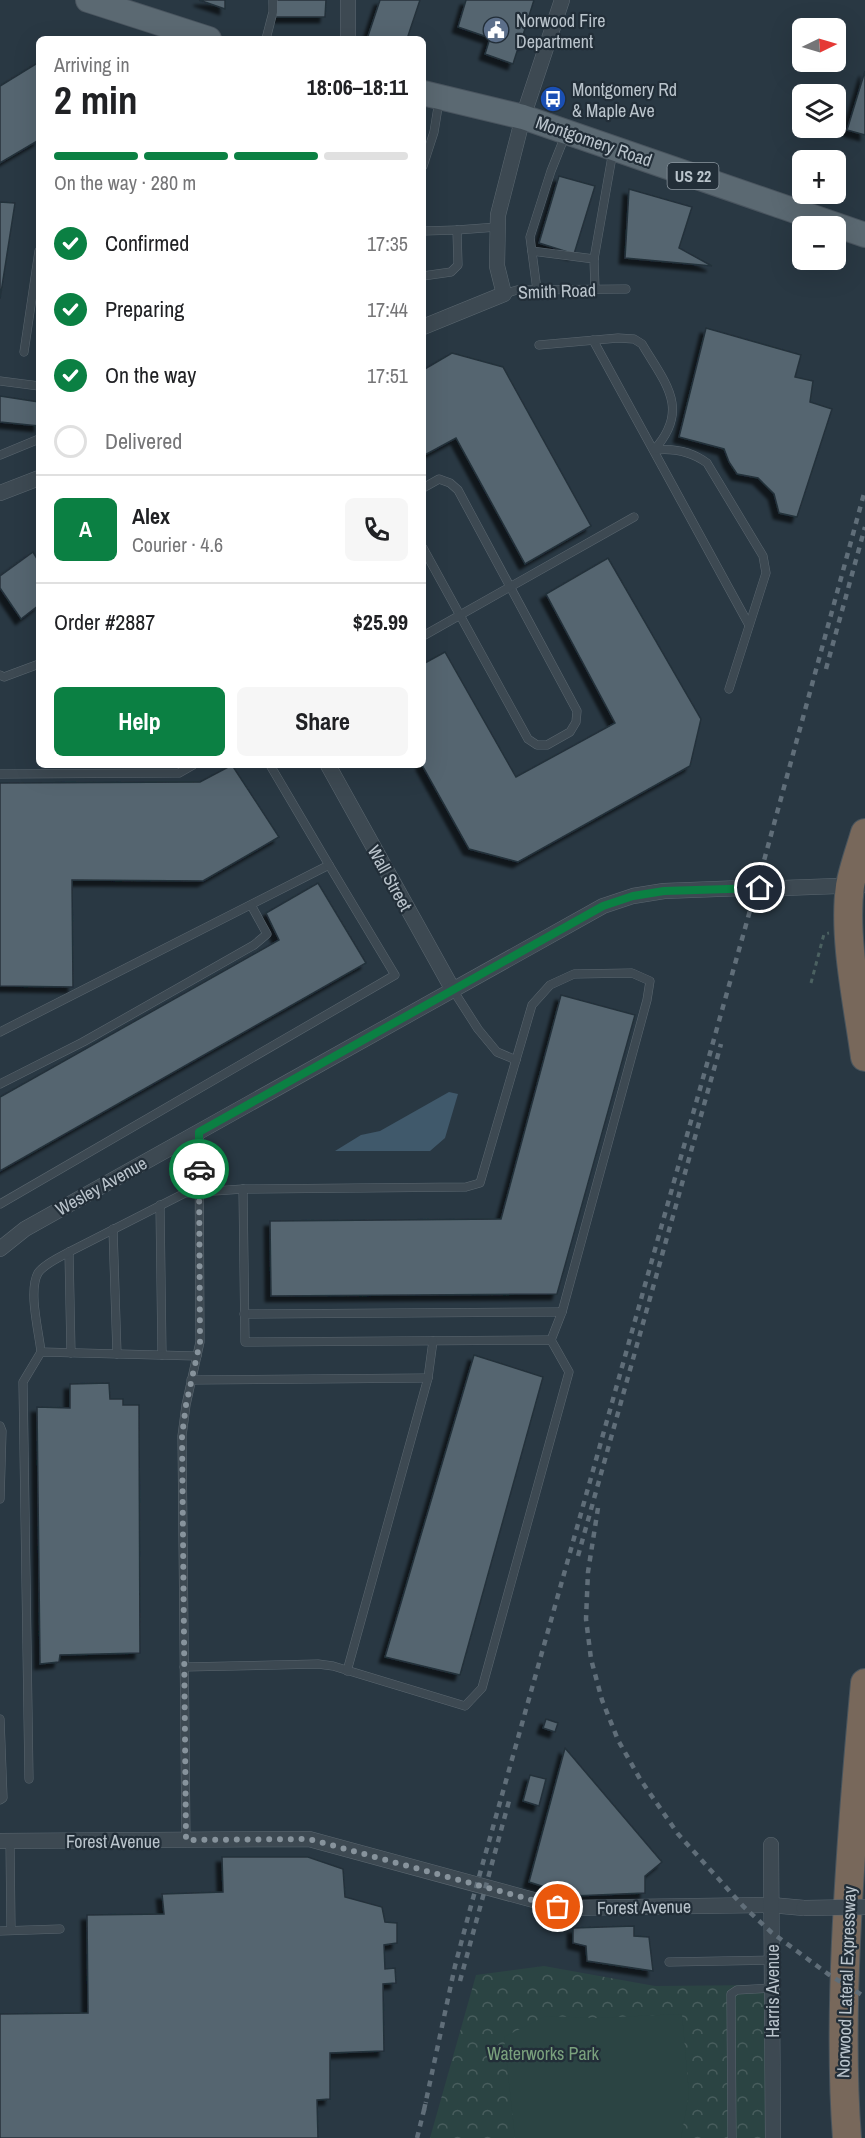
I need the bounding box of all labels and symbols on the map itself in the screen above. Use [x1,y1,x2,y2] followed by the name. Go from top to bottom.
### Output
[516,8,605,54] place label: Norwood Fire Department
[481,15,511,45] public building icon: Norwood Fire Department
[792,18,846,72] north arrow
[572,77,677,123] place label: Montgomery Rd & Maple Ave
[538,84,568,114] bus stop icon: Montgomery Rd & Maple Ave
[533,109,655,173] street label: Montgomery Road
[668,163,718,189] road number: US 22
[518,277,596,305] street label: Smith Road
[362,841,418,915] street label: Wall Street
[734,862,785,913] pin
[169,1139,229,1199] courier
[51,1151,151,1221] street label: Wesley Avenue
[66,1829,160,1854] street label: Forest Avenue
[532,1881,583,1932] pin
[830,1885,862,2078] street label: Norwood Lateral Expressway
[597,1894,691,1920] street label: Forest Avenue
[760,1944,785,2038] street label: Harris Avenue
[487,2041,600,2066] park label: Waterworks Park

